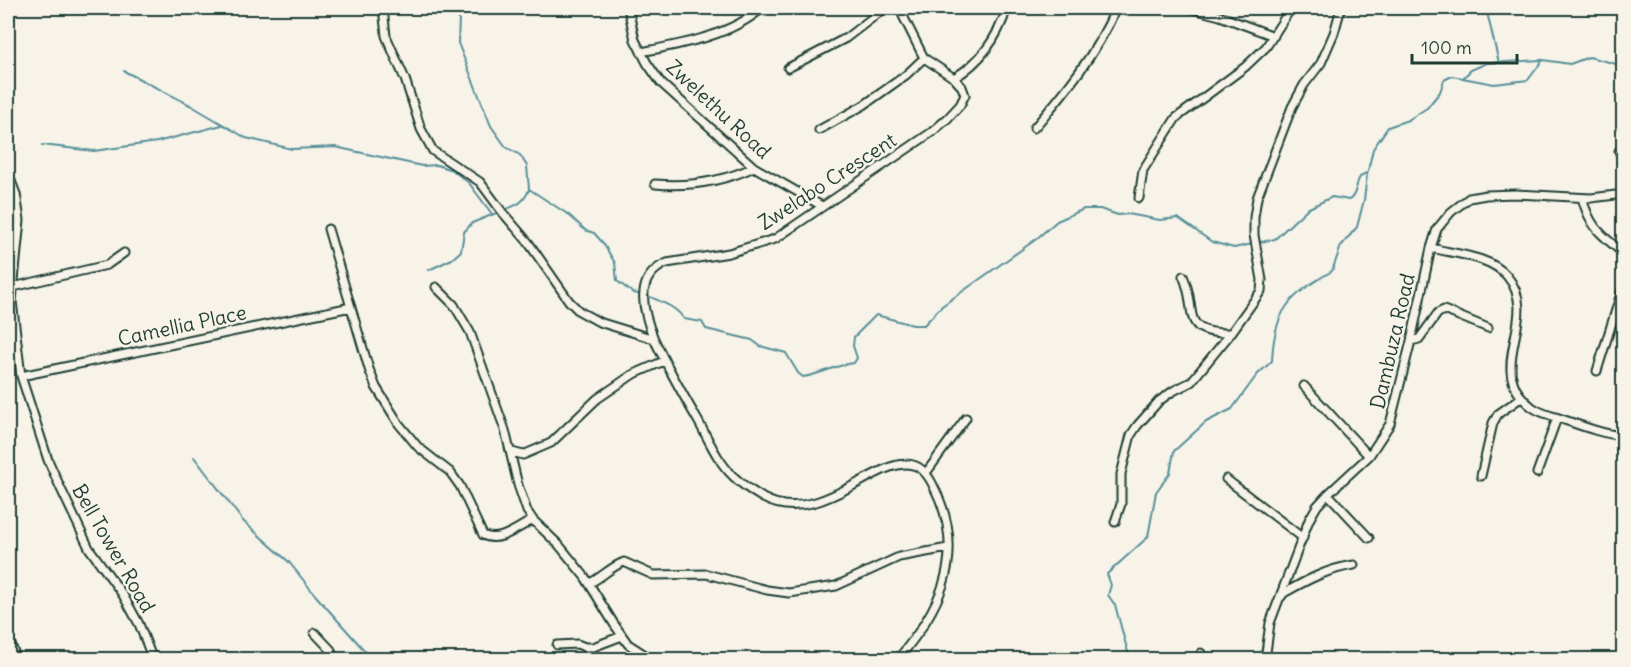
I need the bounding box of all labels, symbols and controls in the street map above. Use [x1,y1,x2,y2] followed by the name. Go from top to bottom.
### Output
[1412,27,1517,65] scale bar
[1421,36,1472,59] text: 100 m
[662,54,777,164] street label: Zwelethu Road
[753,127,901,235] street label: Zwelabo Crescent
[1364,271,1420,411] street label: Dambuza Road
[115,299,249,351] street label: Camellia Place
[67,479,161,617] street label: Bell Tower Road

